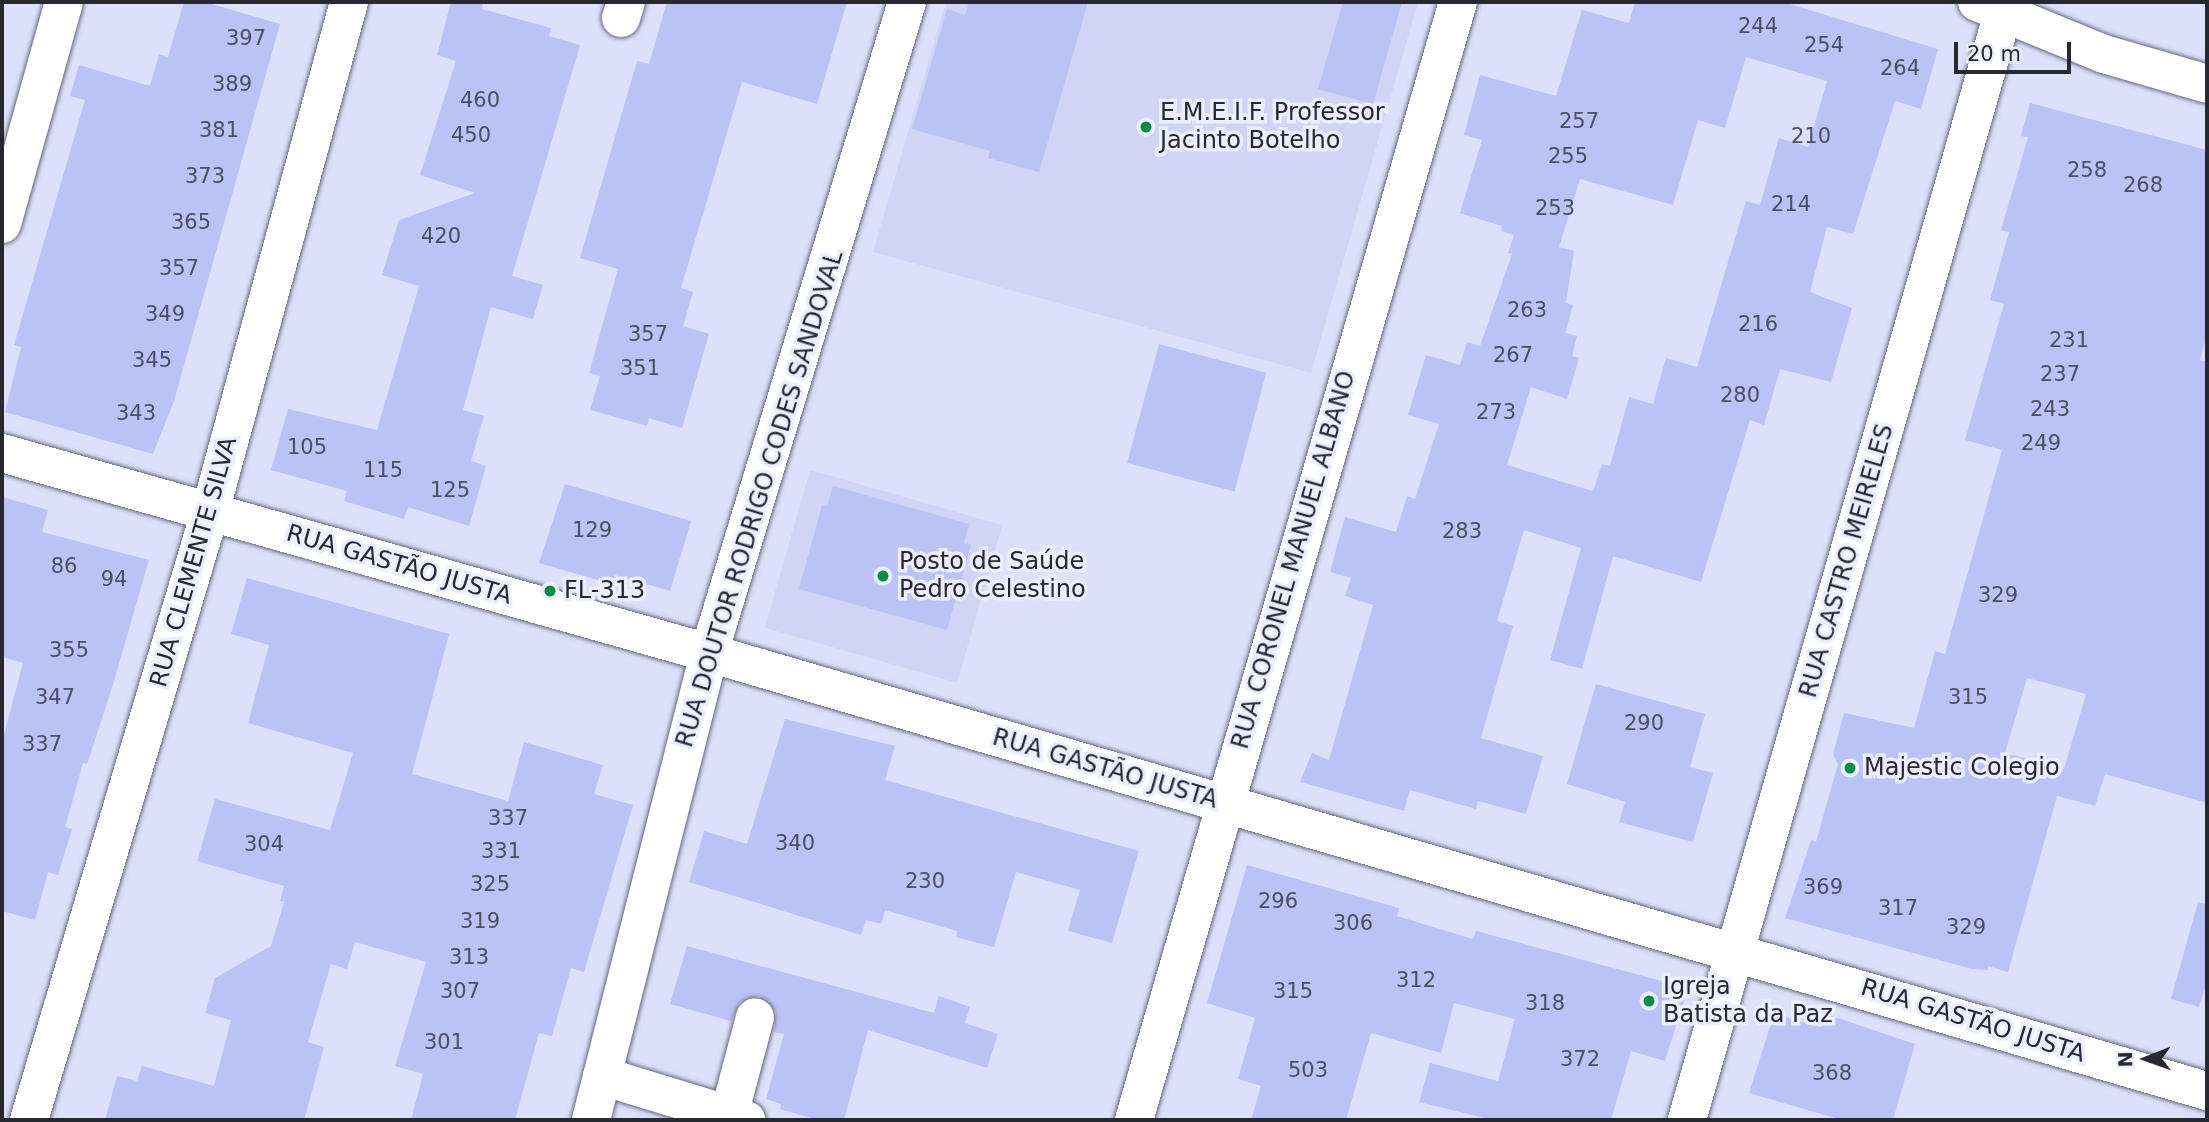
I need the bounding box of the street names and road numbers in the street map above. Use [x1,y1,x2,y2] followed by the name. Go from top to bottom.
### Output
[671,247,849,751] street label: RUA DOUTOR RODRIGO CODES SANDOVAL
[1226,368,1362,752] street label: RUA CORONEL MANUEL ALBANO
[1794,421,1900,701] street label: RUA CASTRO MEIRELES
[144,433,244,691] street label: RUA CLEMENTE SILVA
[283,519,515,611] street label: RUA GASTÃO JUSTA
[989,723,1221,815] street label: RUA GASTÃO JUSTA
[1857,973,2089,1069] street label: RUA GASTÃO JUSTA

